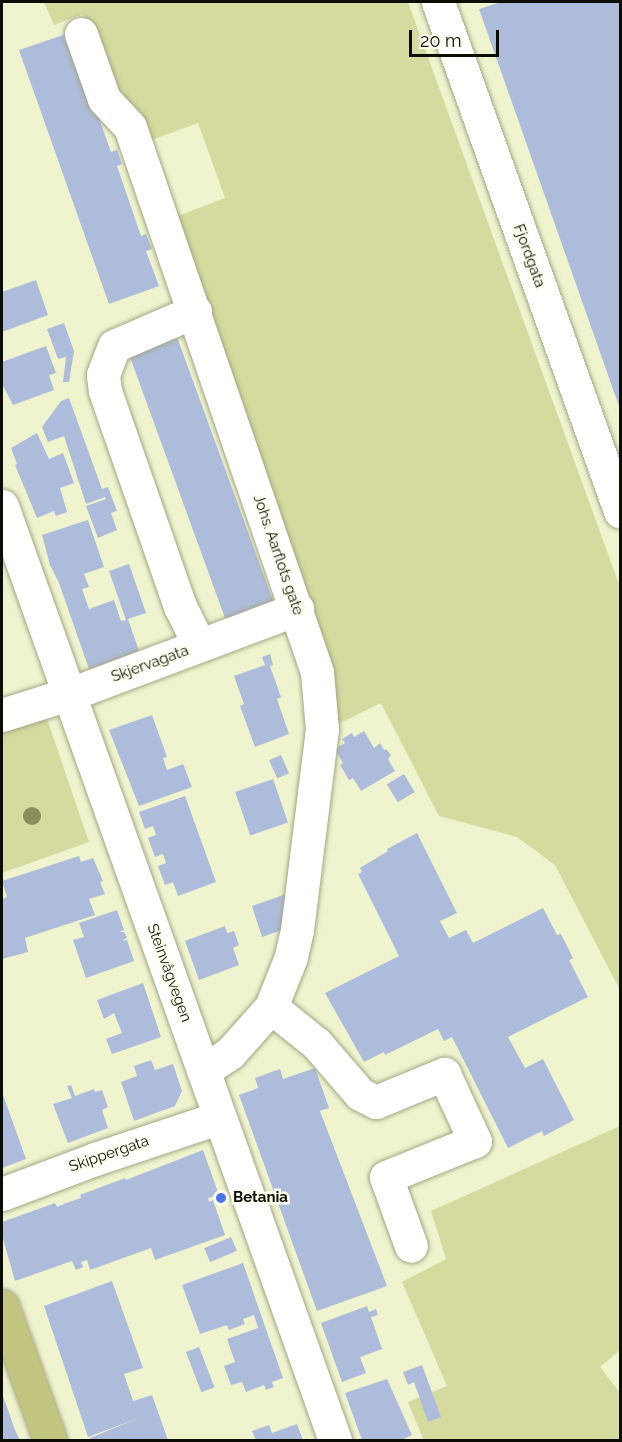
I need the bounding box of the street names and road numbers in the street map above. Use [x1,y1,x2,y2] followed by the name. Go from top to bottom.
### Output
[509,222,549,290] street label: Fjordgata
[249,492,307,618] street label: Johs. Aarflots gate
[109,642,191,686] street label: Skjervagata
[143,921,195,1025] street label: Steinvågvegen
[67,1132,151,1176] street label: Skippergata

